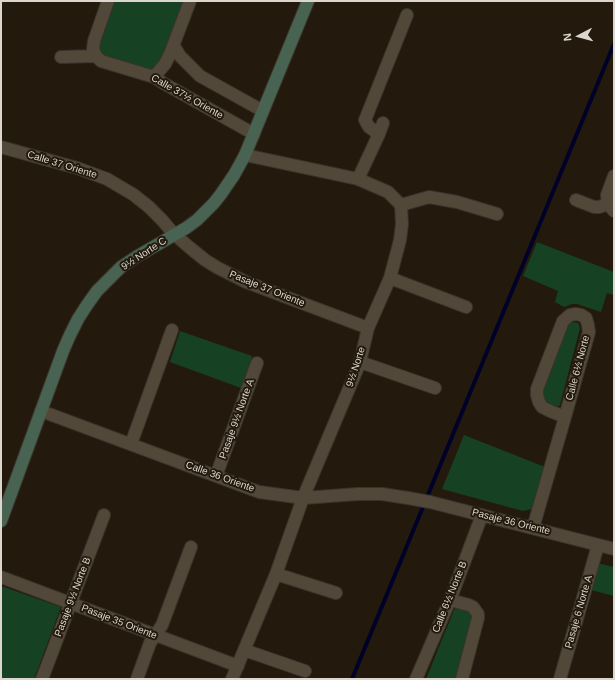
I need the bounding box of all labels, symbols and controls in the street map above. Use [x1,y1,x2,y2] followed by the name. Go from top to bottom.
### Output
[559,16,599,56] north arrow
[561,33,573,42] text: N
[149,72,225,122] street label: Calle 37½ Oriente
[26,149,98,181] street label: Calle 37 Oriente
[119,235,169,273] street label: 9½ Norte C
[228,268,306,310] street label: Pasaje 37 Oriente
[564,334,592,402] street label: Calle 6½ Norte
[344,346,368,388] street label: 9½ Norte
[217,378,257,460] street label: Pasaje 9½ Norte A
[184,459,256,495] street label: Calle 36 Oriente
[471,506,551,538] street label: Pasaje 36 Oriente
[52,556,94,638] street label: Pasaje 9½ Norte B
[430,559,470,635] street label: Calle 6½ Norte B
[563,574,595,650] street label: Pasaje 6 Norte A
[79,602,159,642] street label: Pasaje 35 Oriente

